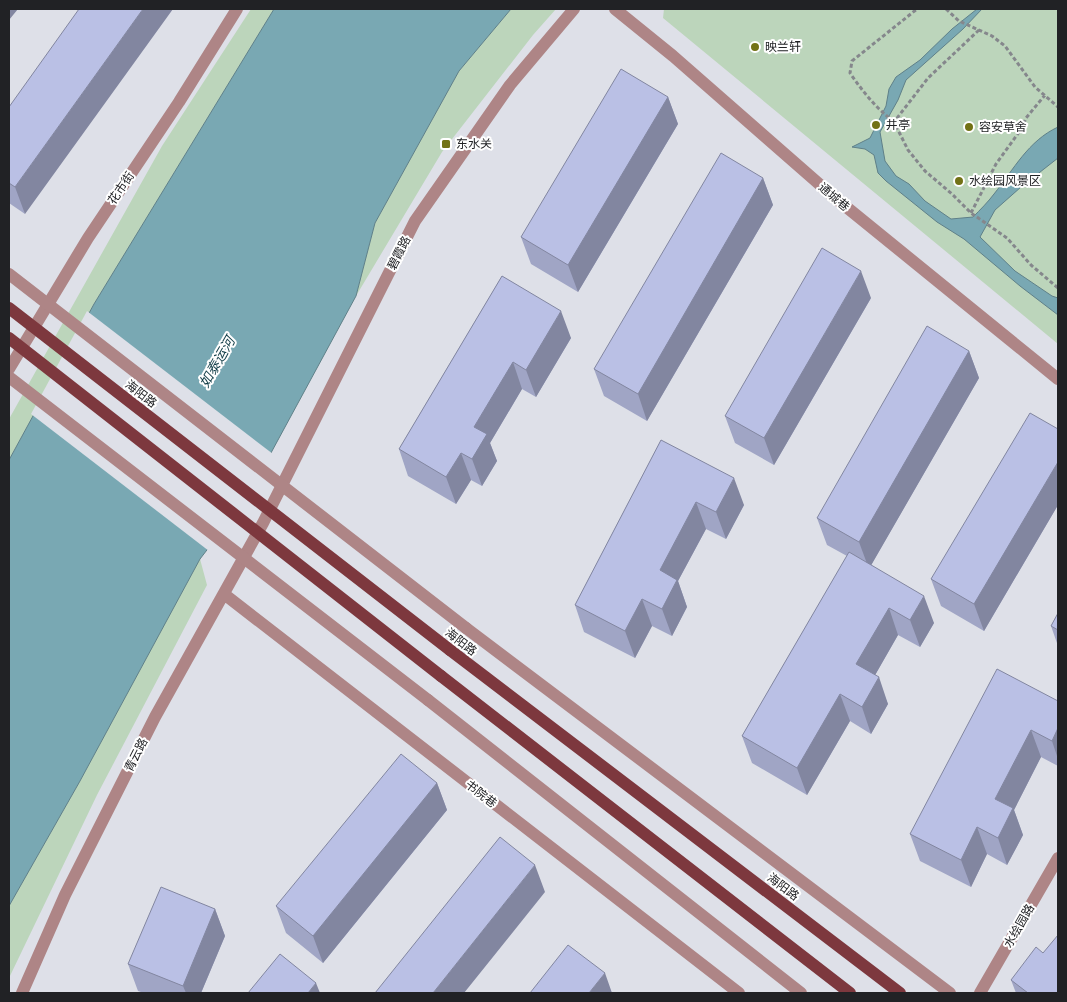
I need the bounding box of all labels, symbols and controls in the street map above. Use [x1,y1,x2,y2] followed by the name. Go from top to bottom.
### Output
[765,40,801,54] place label: 映兰轩
[749,41,761,53] marker: 映兰轩
[886,118,910,132] place label: 井亭
[870,119,882,131] marker: 井亭
[979,120,1027,134] place label: 容安草舍
[963,121,975,133] marker: 容安草舍
[456,137,492,151] place label: 东水关
[440,138,452,150] marker: 东水关
[105,169,137,207] street label: 花市街
[969,174,1041,188] place label: 水绘园风景区
[953,175,965,187] marker: 水绘园风景区
[816,180,852,214] street label: 通城巷
[385,234,413,272] street label: 碧霞路
[196,331,240,391] water label: 如泰运河
[123,377,159,411] street label: 海阳路
[443,625,479,659] street label: 海阳路
[122,736,150,774] street label: 青云路
[463,777,499,811] street label: 书院巷
[764,871,802,903] street label: 海阳路
[1001,902,1037,950] street label: 水绘园路

